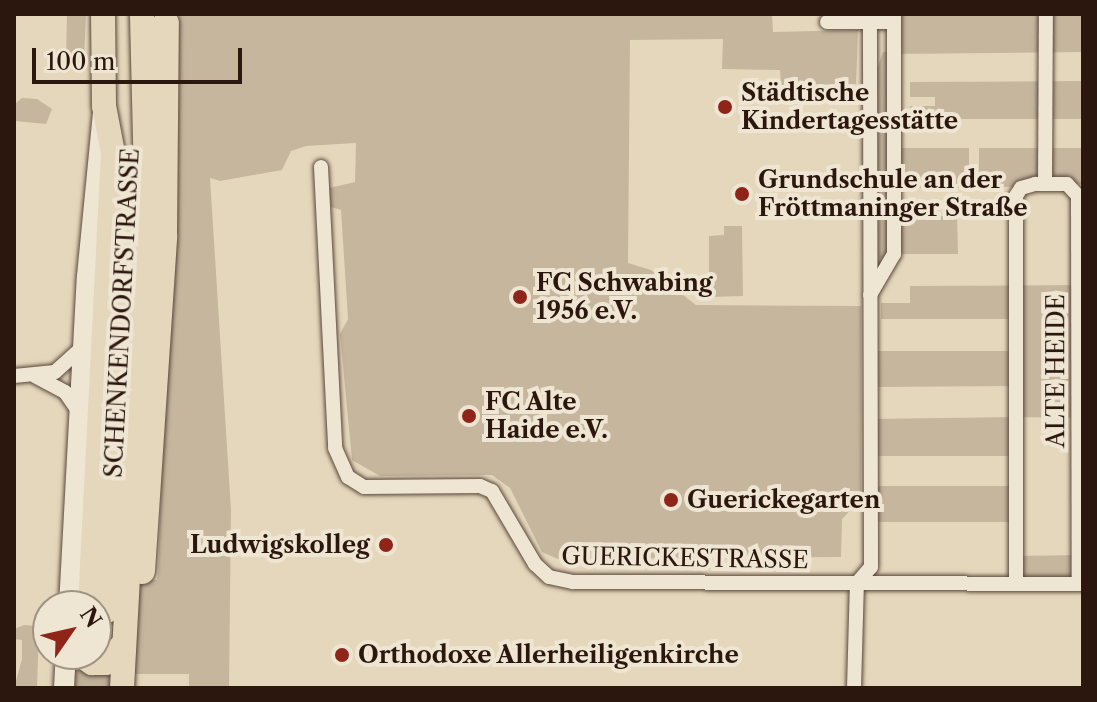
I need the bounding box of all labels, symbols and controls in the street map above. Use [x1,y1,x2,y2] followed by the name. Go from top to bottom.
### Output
[36,32,246,82] scale bar
[46,47,115,76] text: 100 m
[741,79,958,135] place label: Städtische Kindertagesstätte
[716,98,734,116] marker: Städtische Kindertagesstätte
[99,147,145,479] street label: SCHENKENDORFSTRASSE
[758,166,1028,222] place label: Grundschule an der Fröttmaninger Straße
[733,185,751,203] marker: Grundschule an der Fröttmaninger Straße
[536,269,713,325] place label: FC Schwabing 1956 e.V.
[511,288,529,306] marker: FC Schwabing 1956 e.V.
[1042,294,1070,448] street label: ALTE HEIDE
[485,388,608,444] place label: FC Alte Haide e.V.
[460,407,478,425] marker: FC Alte Haide e.V.
[687,486,880,514] place label: Guerickegarten
[662,491,680,509] marker: Guerickegarten
[190,531,370,559] place label: Ludwigskolleg
[377,536,395,554] marker: Ludwigskolleg
[561,541,809,575] street label: GUERICKESTRASSE
[32,590,112,670] north arrow
[74,602,107,633] text: N
[358,641,740,669] place label: Orthodoxe Allerheiligenkirche
[333,646,351,664] marker: Orthodoxe Allerheiligenkirche

